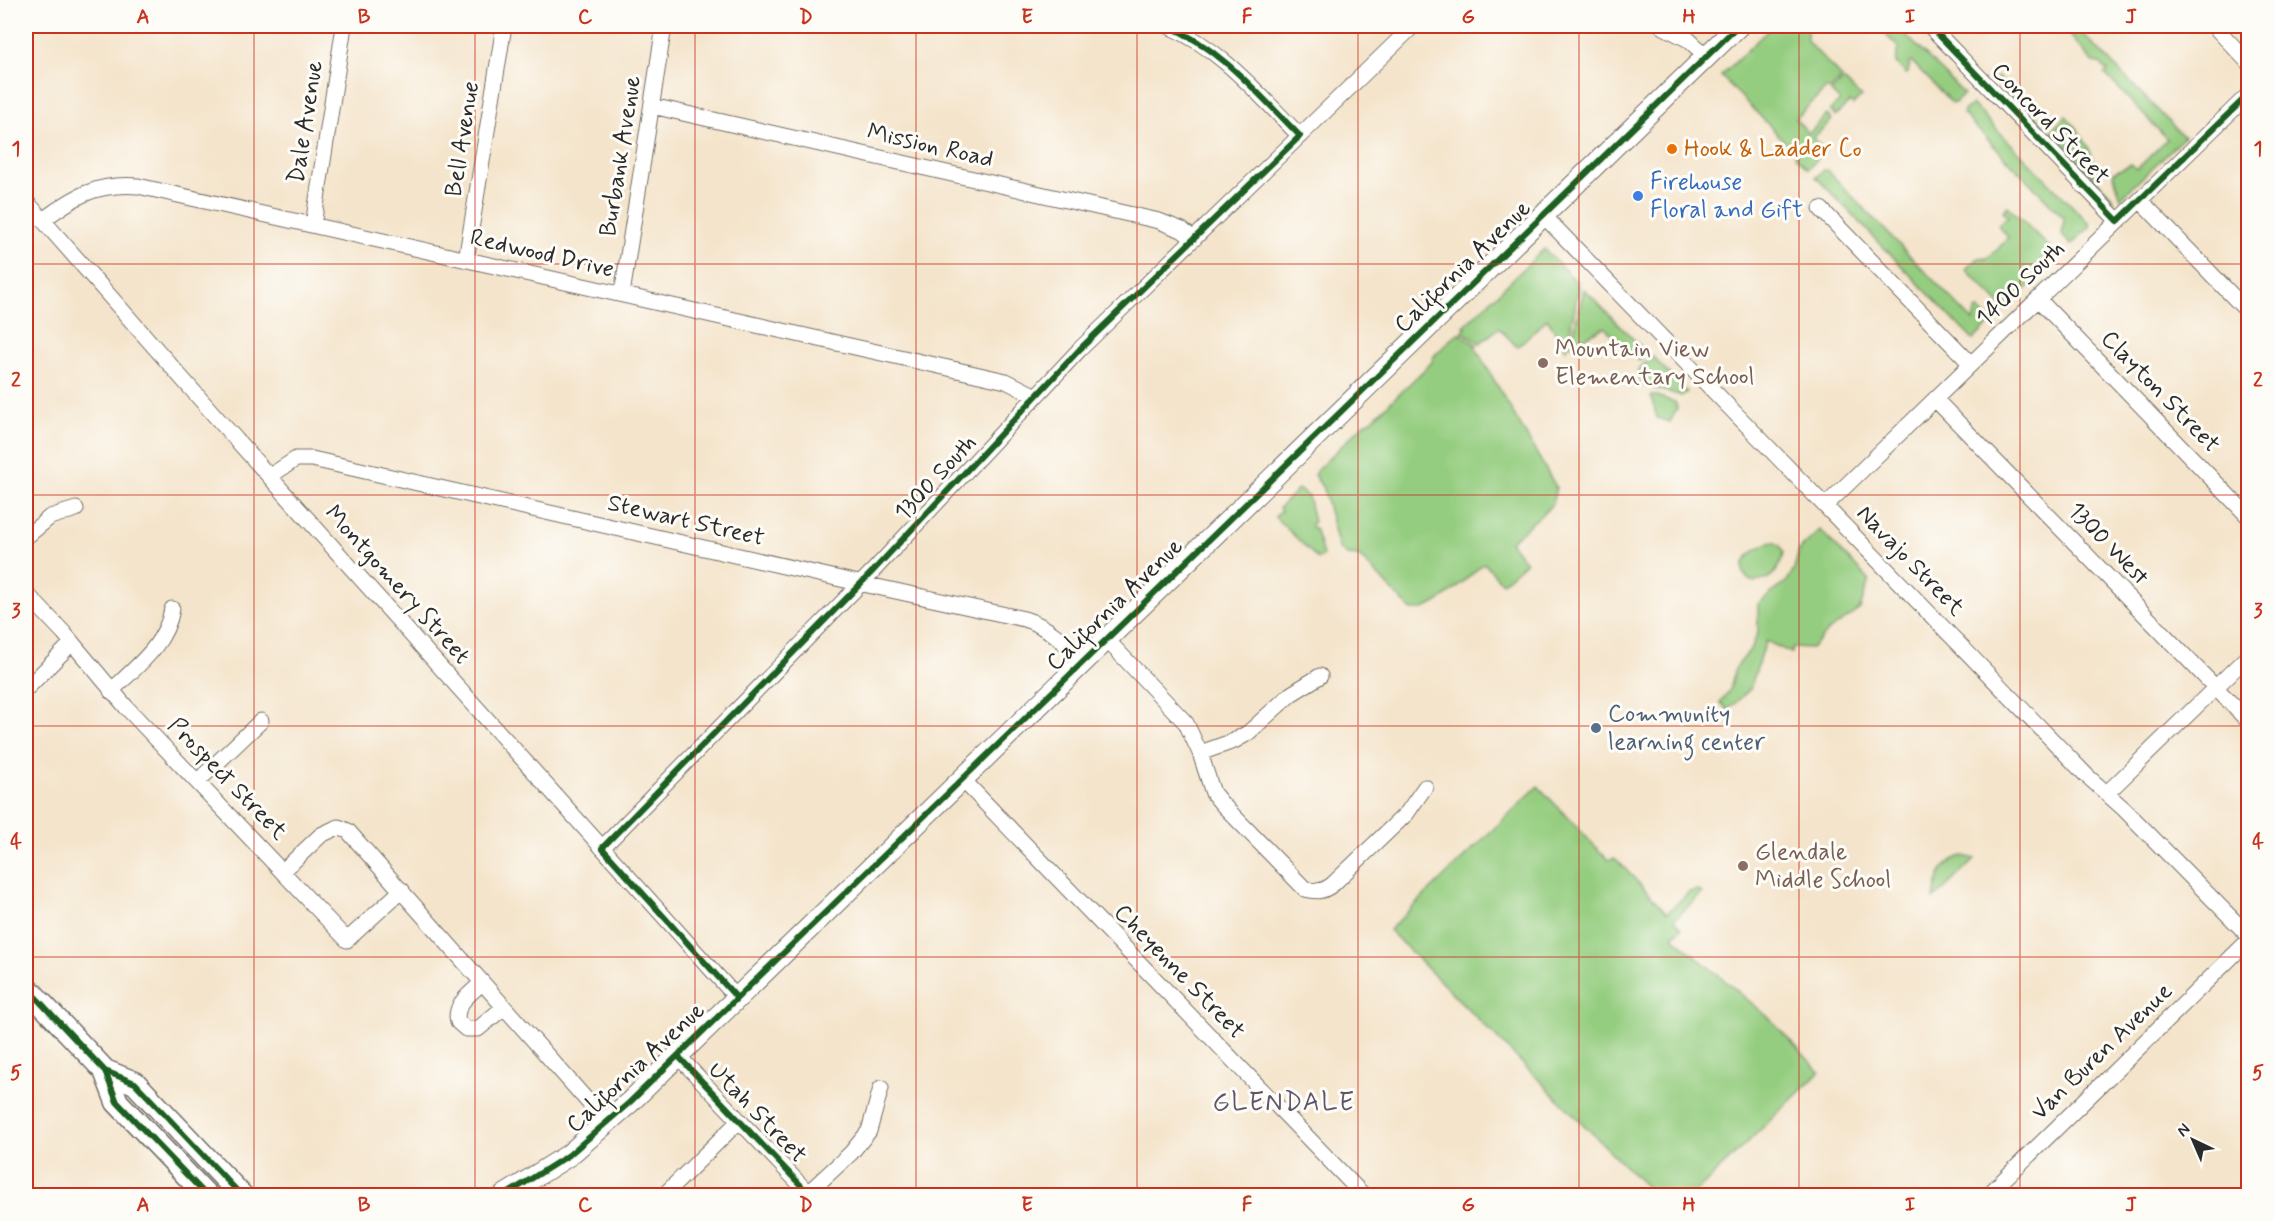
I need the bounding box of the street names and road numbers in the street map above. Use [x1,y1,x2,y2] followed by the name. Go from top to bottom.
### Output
[1984,56,2116,192] street label: Concord Street
[281,58,331,186] street label: Dale Avenue
[593,73,649,239] street label: Burbank Avenue
[439,79,487,199] street label: Bell Avenue
[864,116,996,176] street label: Mission Road
[1388,194,1540,342] street label: California Avenue
[467,222,617,286] street label: Redwood Drive
[1970,234,2072,334] street label: 1400 South
[2094,324,2226,460] street label: Clayton Street
[888,428,984,528] street label: 1300 South
[604,488,768,554] street label: Stewart Street
[2061,496,2156,593] street label: 1300 West
[317,499,477,671] street label: Montgomery Street
[1849,499,1971,623] street label: Navajo Street
[1040,532,1192,680] street label: California Avenue
[160,711,294,847] street label: Prospect Street
[1106,898,1252,1046] street label: Cheyenne Street
[2025,976,2180,1128] street label: Van Buren Avenue
[560,996,713,1142] street label: California Avenue
[701,1056,813,1170] street label: Utah Street

